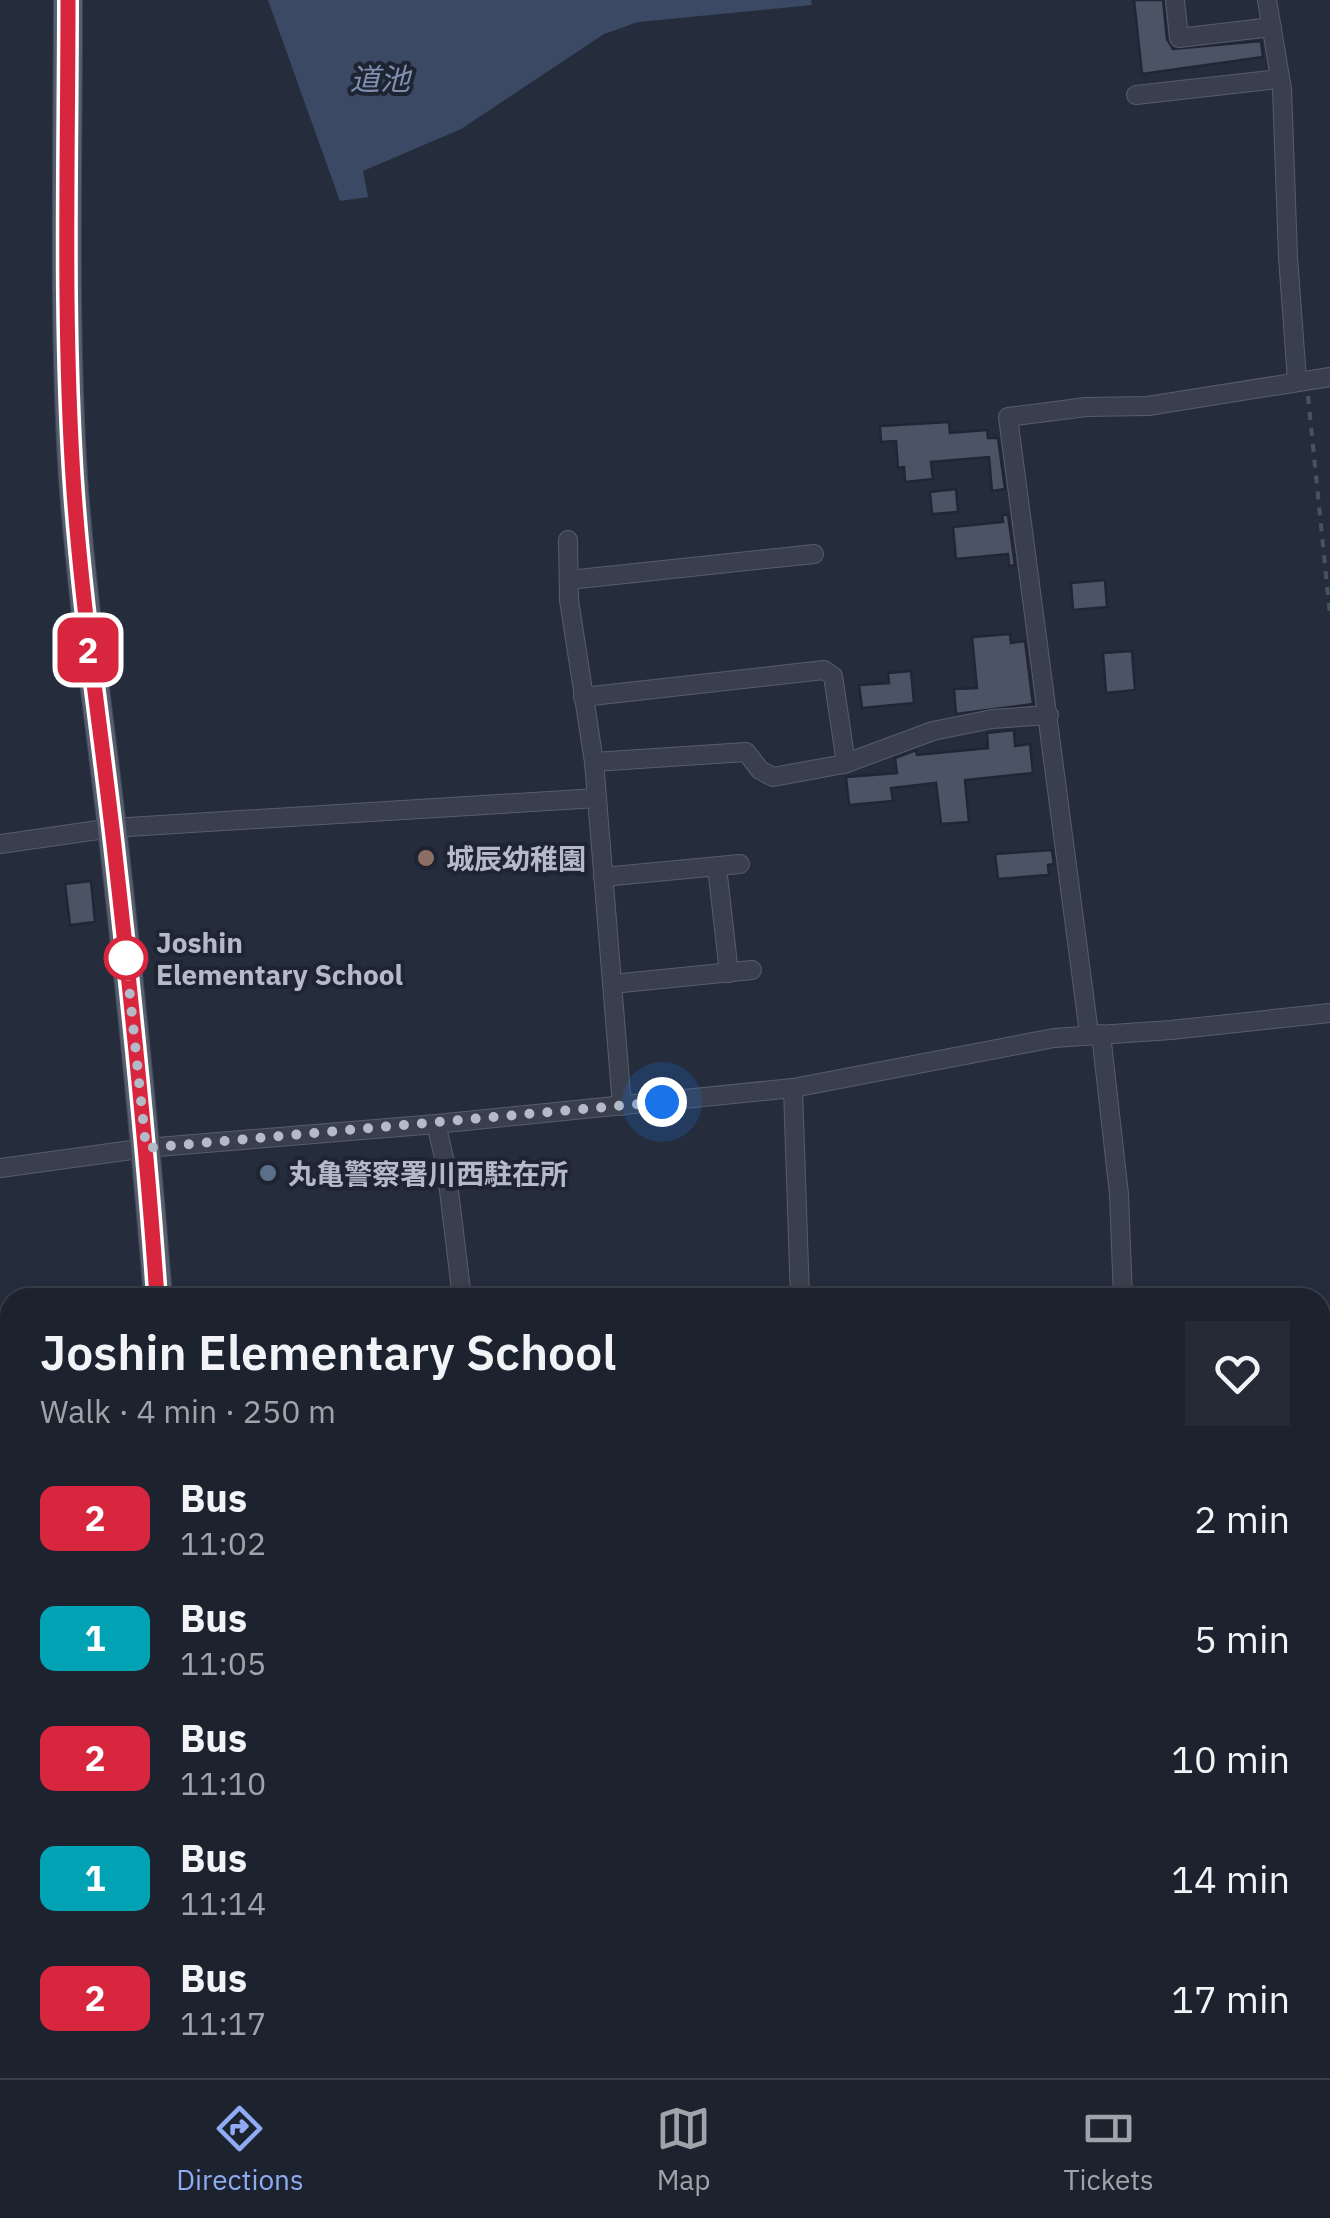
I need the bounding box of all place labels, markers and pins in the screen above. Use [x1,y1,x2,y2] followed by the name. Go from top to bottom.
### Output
[446,840,586,877] place label: 城辰幼稚園
[415,847,437,869] marker: 城辰幼稚園
[156,924,403,993] place label: Joshin Elementary School
[105,937,147,979] marker: Joshin Elementary School
[288,1155,568,1192] place label: 丸亀警察署川西駐在所
[257,1162,279,1184] marker: 丸亀警察署川西駐在所

